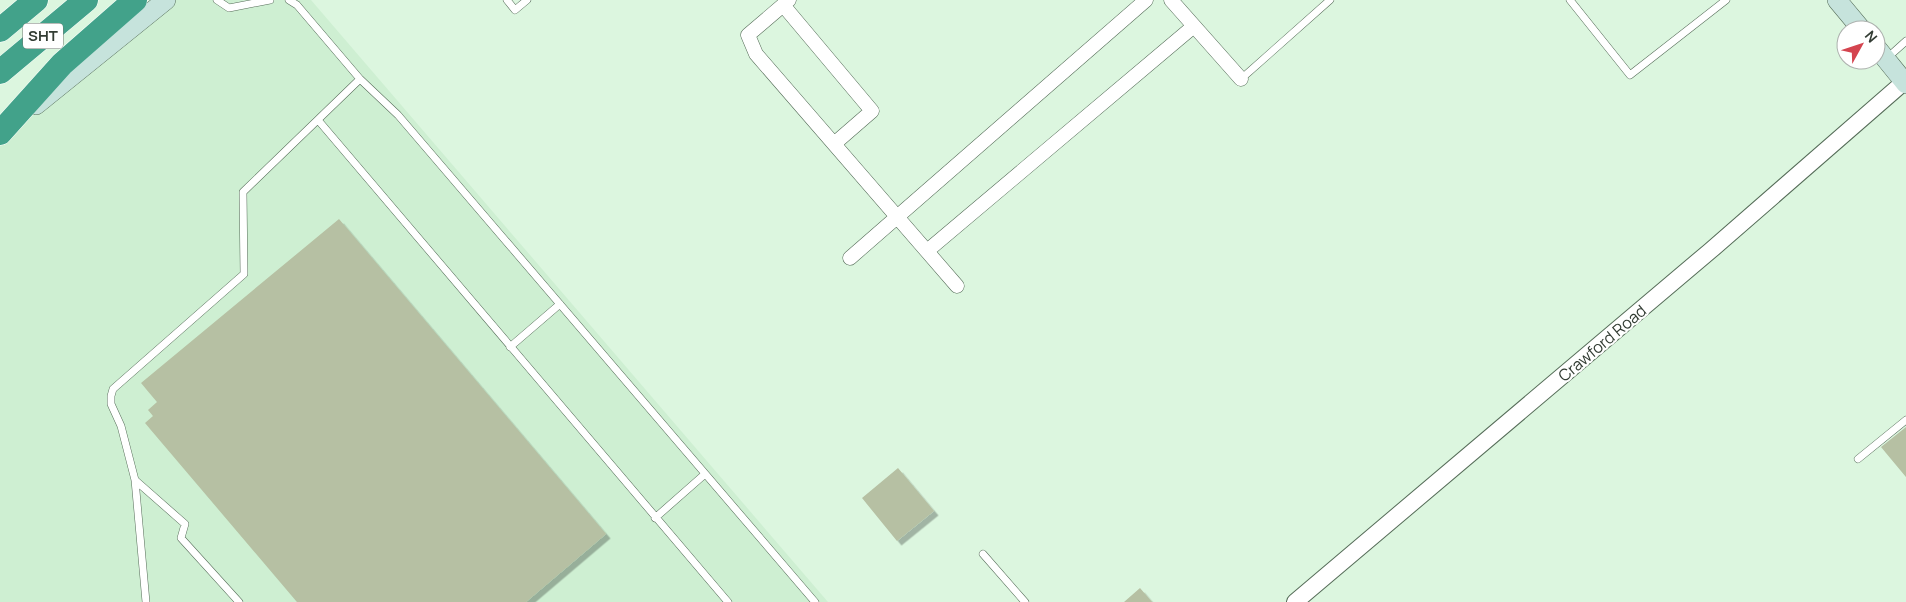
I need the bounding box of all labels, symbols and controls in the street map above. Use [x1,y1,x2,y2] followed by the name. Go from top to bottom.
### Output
[1836,20,1886,70] north arrow
[23,24,63,48] road number: SHT
[1861,26,1882,46] text: N
[1553,300,1651,386] street label: Crawford Road

